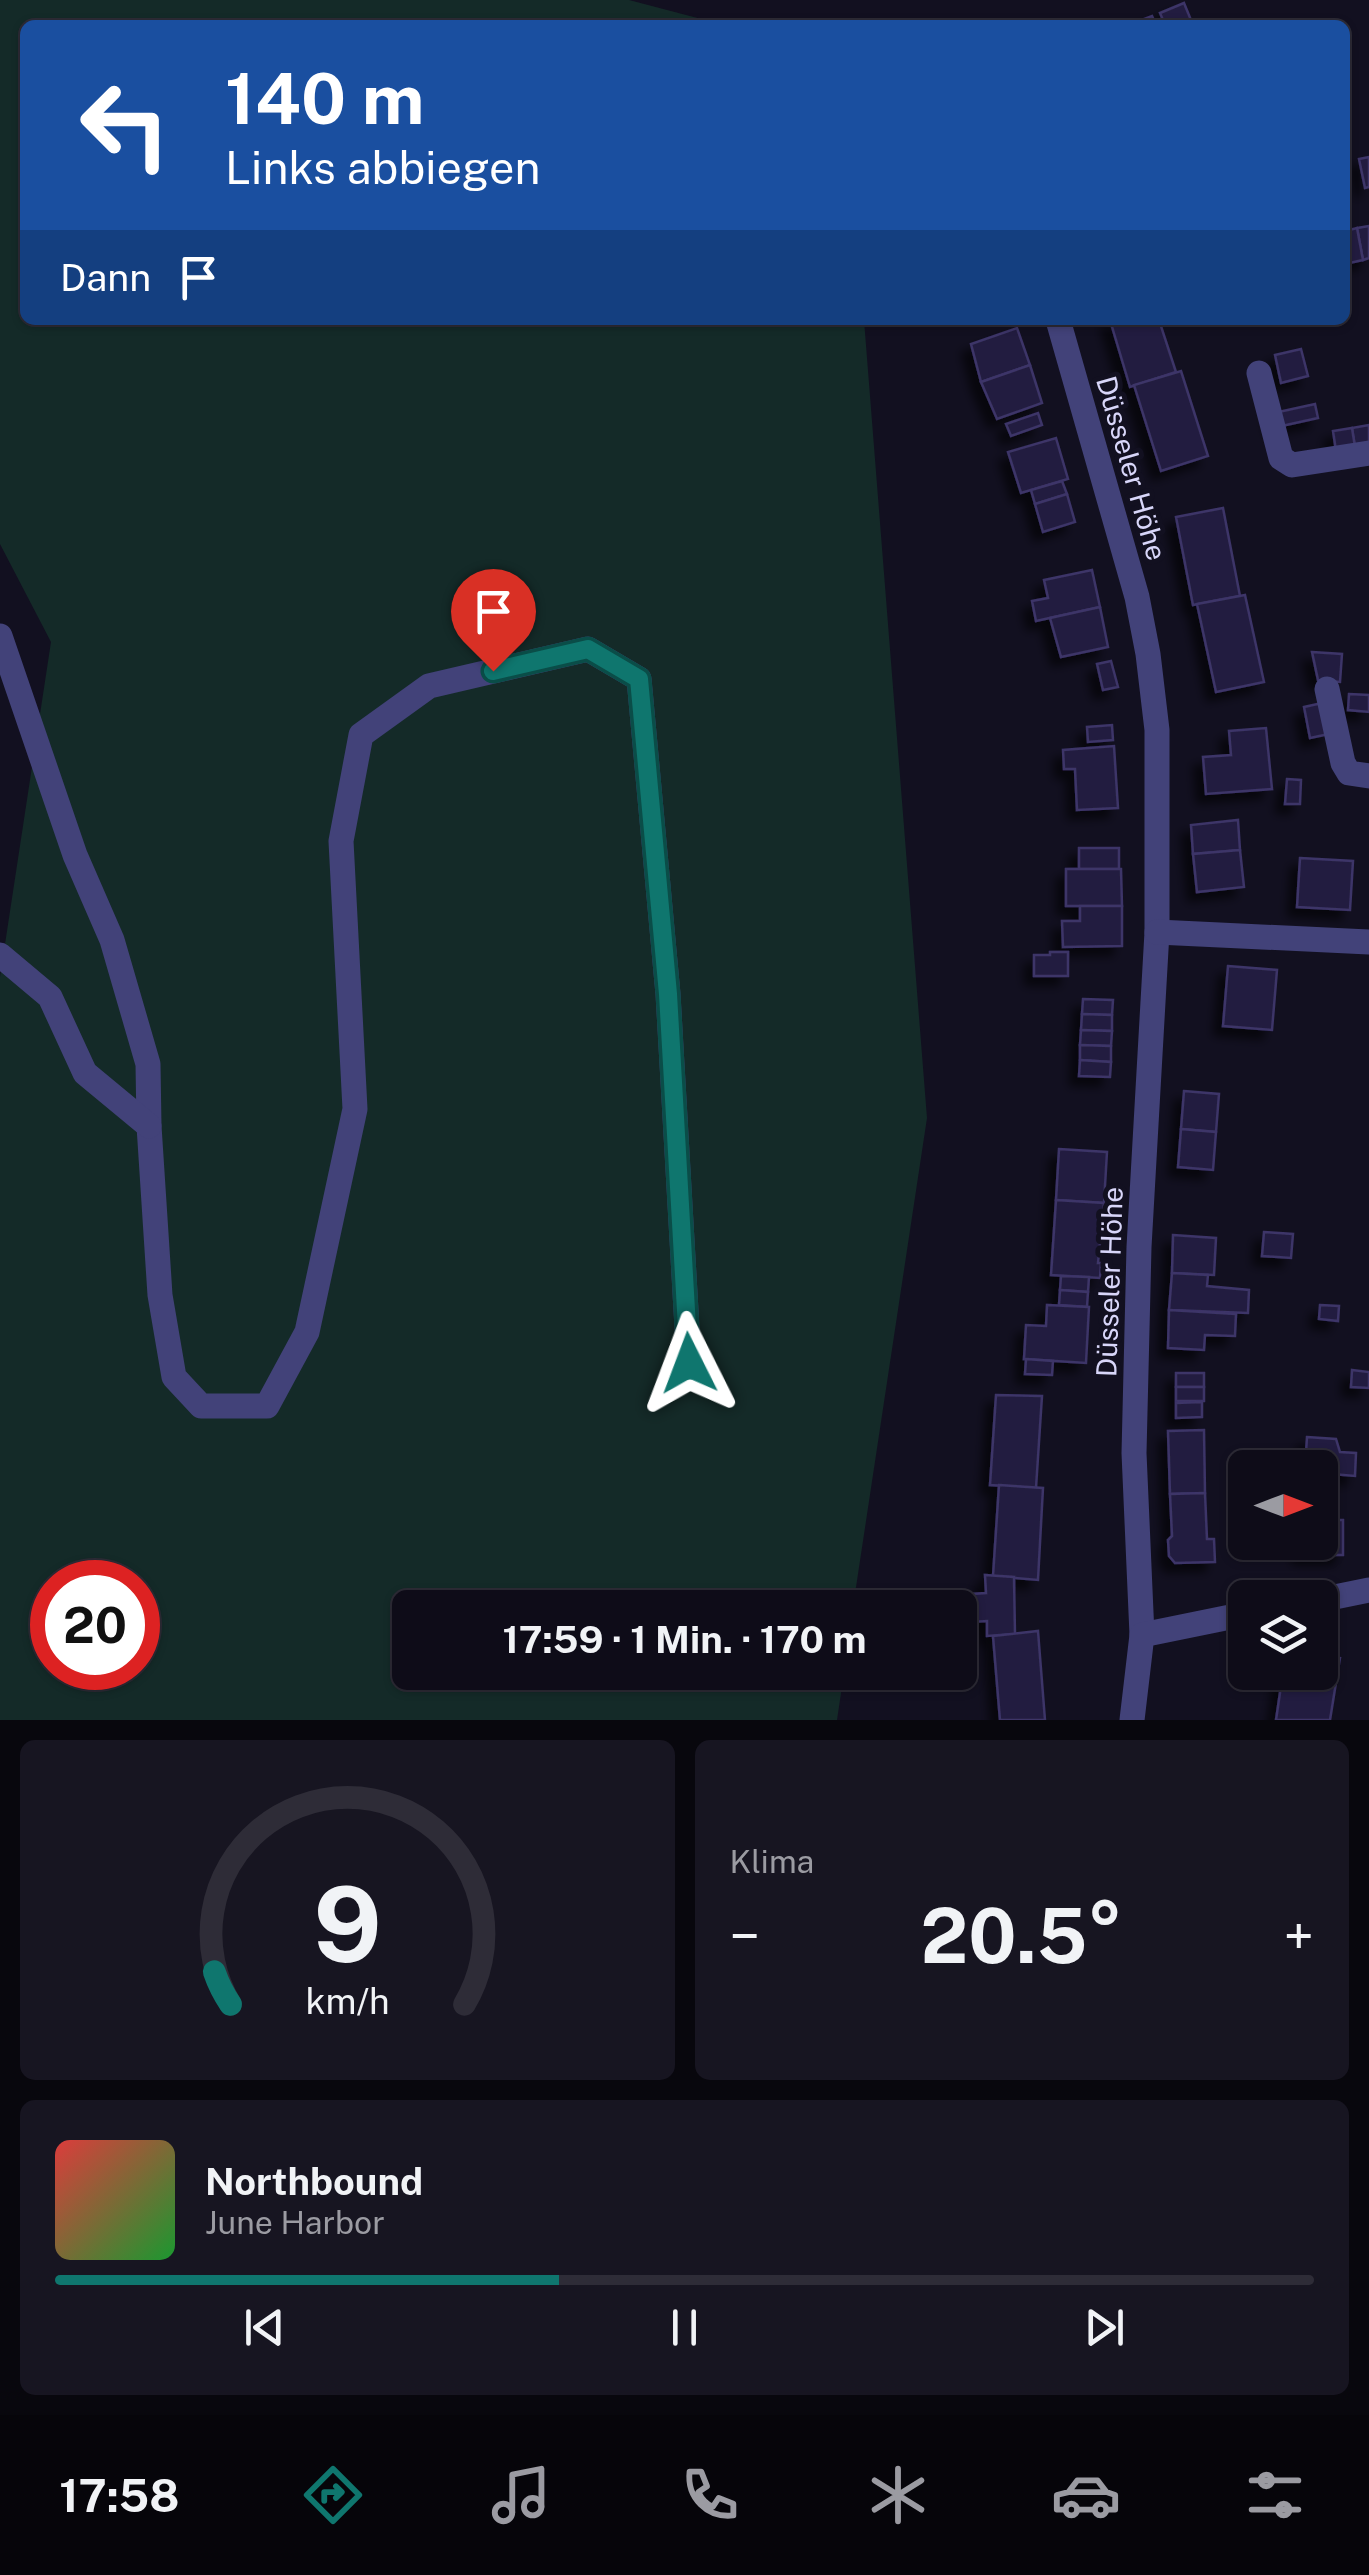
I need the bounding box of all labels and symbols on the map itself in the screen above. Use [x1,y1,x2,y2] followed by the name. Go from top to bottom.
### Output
[1090,372,1174,564] street label: Düsseler Höhe
[451,569,536,672] pin
[1089,1186,1129,1378] street label: Düsseler Höhe
[637,1311,741,1415] position arrow
[1228,1450,1338,1560] north arrow
[30,1560,160,1690] speed limit sign: 20

